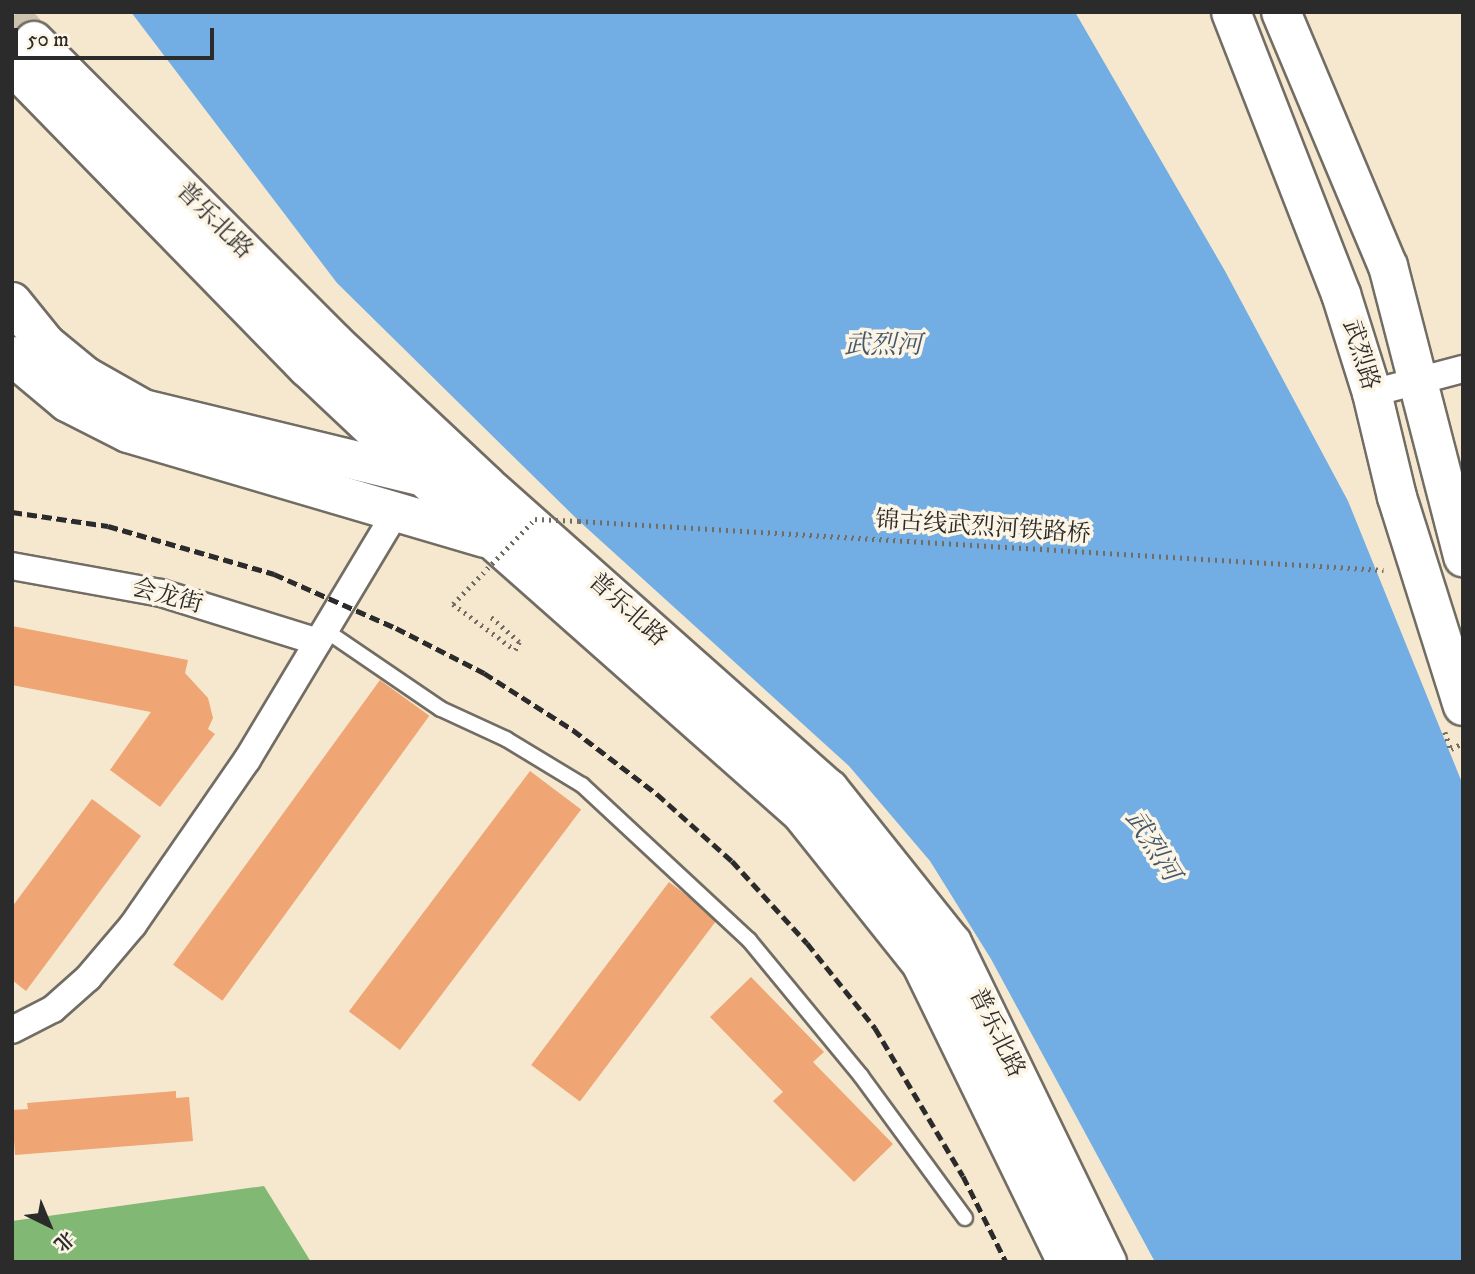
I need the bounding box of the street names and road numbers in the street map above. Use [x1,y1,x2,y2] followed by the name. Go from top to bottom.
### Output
[170,177,258,265] street label: 普乐北路
[1336,316,1384,394] street label: 武烈路
[874,506,1092,550] street label: 锦古线武烈河铁路桥
[582,567,672,653] street label: 普乐北路
[128,574,206,620] street label: 会龙街
[962,984,1030,1082] street label: 普乐北路

